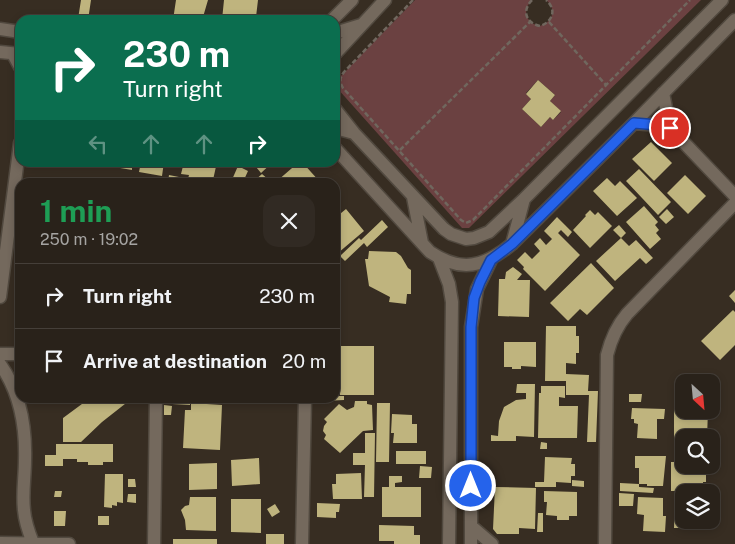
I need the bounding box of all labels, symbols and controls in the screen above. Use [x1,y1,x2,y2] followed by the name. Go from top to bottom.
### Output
[123,34,230,75] text: 230 m
[40,35,105,100] icon: right
[123,76,223,102] text: Turn right
[649,107,691,149] pin
[656,114,684,142] icon: arrive
[84,130,112,158] icon: left
[137,130,165,158] icon: ahead
[190,130,218,158] icon: ahead
[243,130,271,158] icon: right
[40,193,112,229] text: 1 min
[263,195,315,247] button: close
[40,230,138,249] text: 250 m · 19:02
[40,282,68,310] icon: right
[83,285,172,307] text: Turn right
[259,285,315,307] text: 230 m
[40,347,68,375] icon: arrive
[83,350,267,372] text: Arrive at destination
[282,350,326,372] text: 20 m
[675,374,720,419] north arrow
[675,374,720,529] map controls
[675,429,720,474] button: search
[444,459,496,511] position arrow
[675,484,720,529] button: layers

